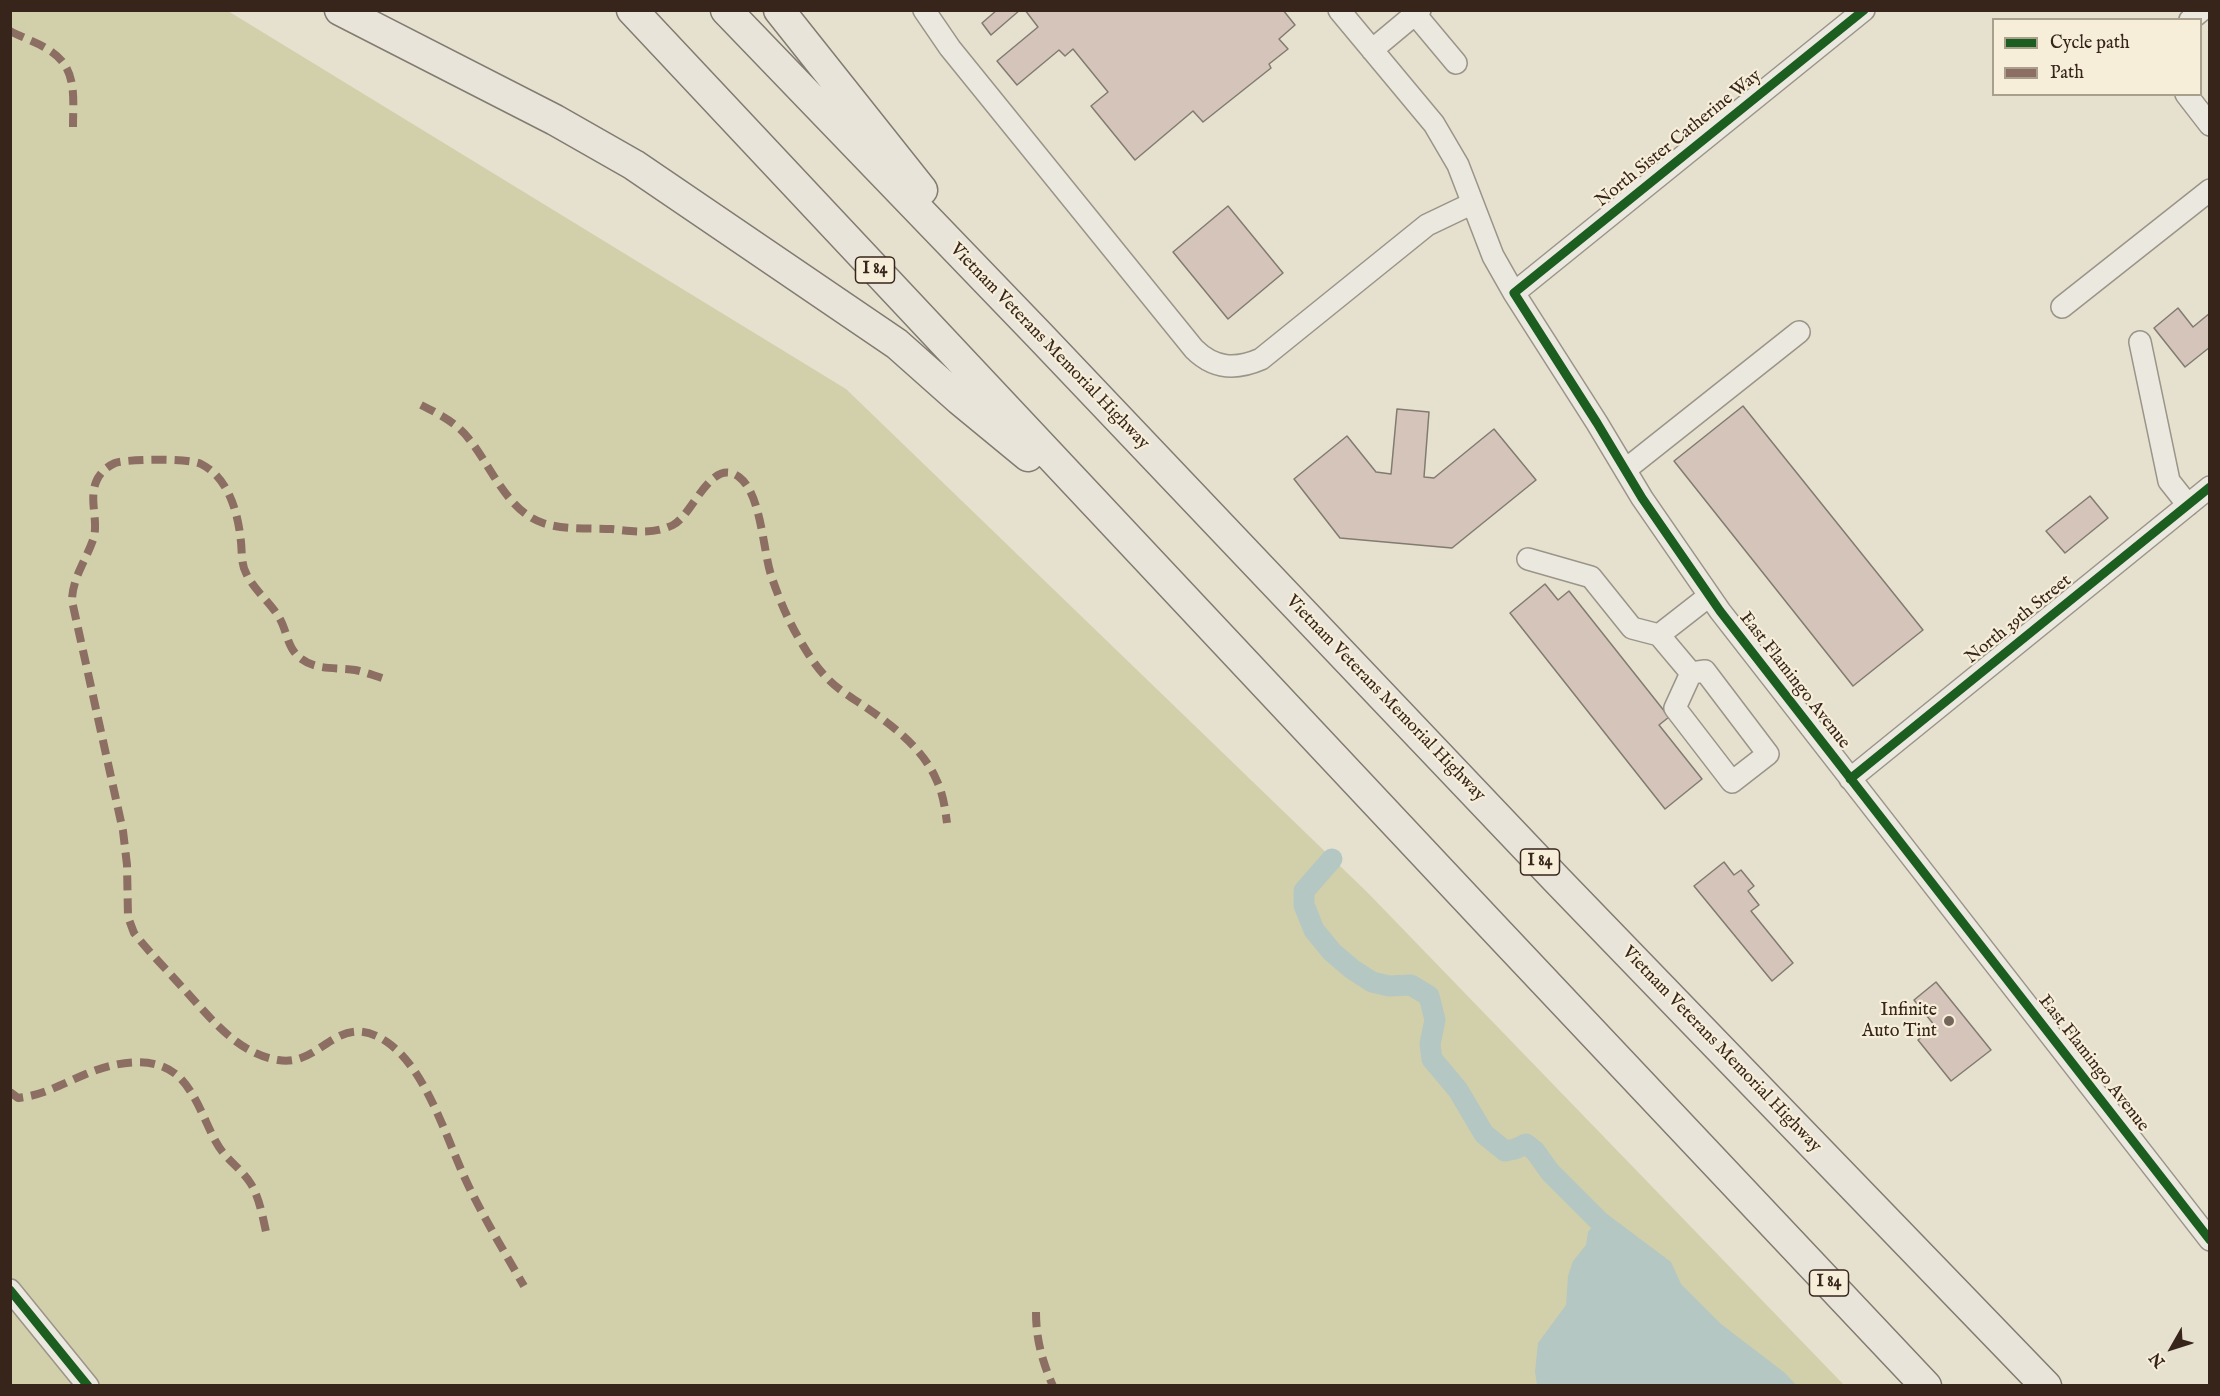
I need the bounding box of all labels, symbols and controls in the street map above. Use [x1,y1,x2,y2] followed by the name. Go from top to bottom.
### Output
[1992,18,2202,96] legend
[2050,32,2130,55] text: Cycle path
[2050,62,2084,85] text: Path
[1592,66,1766,212] street label: North Sister Catherine Way
[945,239,1153,455] street label: Vietnam Veterans Memorial Highway
[856,257,894,283] road number: I 84
[1962,571,2076,669] street label: North 39th Street
[1281,591,1489,807] street label: Vietnam Veterans Memorial Highway
[1734,608,1854,754] street label: East Flamingo Avenue
[1520,849,1560,875] road number: I 84
[1617,942,1825,1158] street label: Vietnam Veterans Memorial Highway
[2033,991,2153,1137] street label: East Flamingo Avenue
[1862,1000,1937,1042] place label: Infinite Auto Tint
[1942,1014,1956,1028] marker: Infinite Auto Tint
[1810,1270,1848,1296] road number: I 84
[2142,1318,2202,1378] north arrow
[2146,1348,2170,1371] text: N

